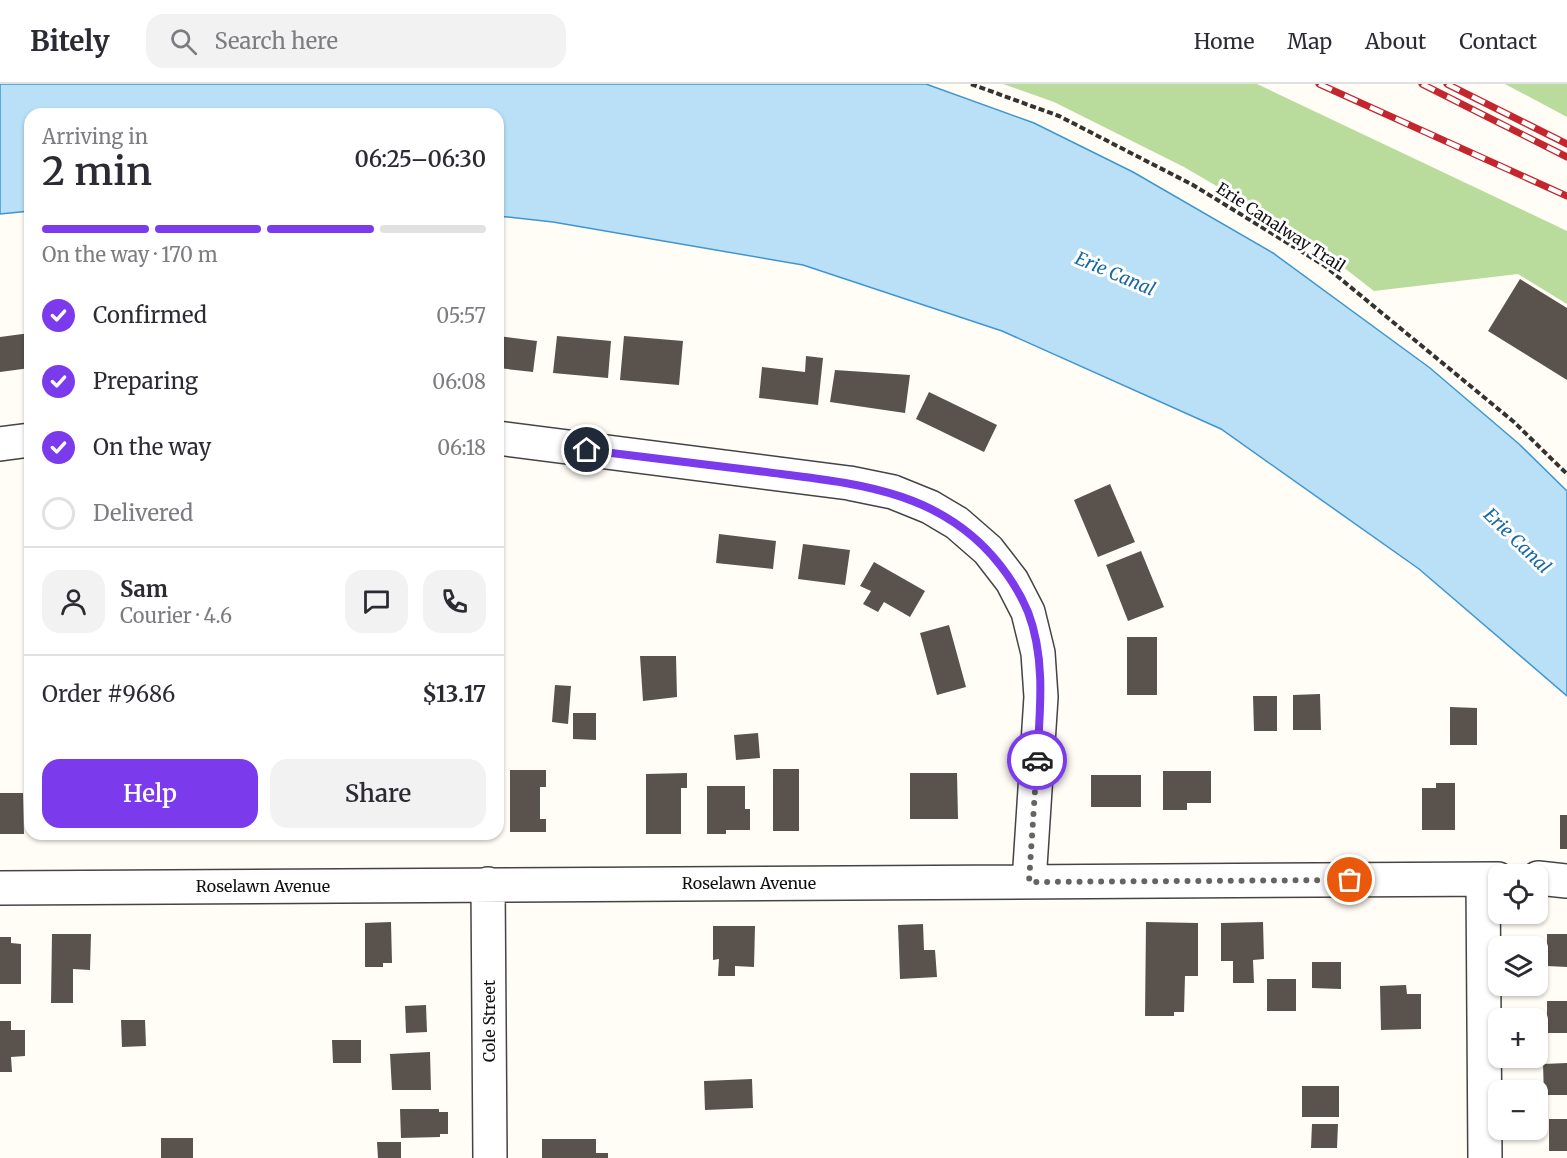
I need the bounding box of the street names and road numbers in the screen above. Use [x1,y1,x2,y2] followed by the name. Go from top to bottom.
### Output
[1213,178,1349,276] street label: Erie Canalway Trail
[682,873,816,893] street label: Roselawn Avenue
[196,876,330,896] street label: Roselawn Avenue
[479,979,499,1062] street label: Cole Street

